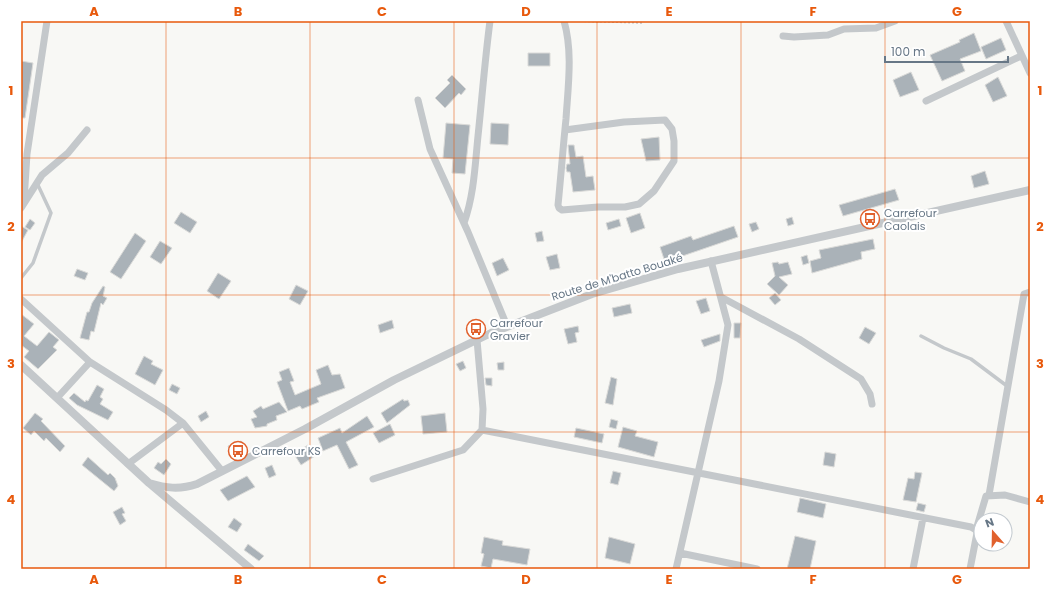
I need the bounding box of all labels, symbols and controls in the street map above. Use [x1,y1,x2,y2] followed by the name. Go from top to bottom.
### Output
[89,2,99,21] text: A
[234,2,243,21] text: B
[377,2,387,21] text: C
[521,2,531,21] text: D
[665,2,673,21] text: E
[809,2,817,21] text: F
[952,2,962,21] text: G
[885,38,1008,64] scale bar
[891,43,925,60] text: 100 m
[9,81,13,100] text: 1
[1038,81,1042,100] text: 1
[884,205,937,234] place label: Carrefour Caolais
[859,208,881,230] bus stop icon: Carrefour Caolais
[7,217,15,236] text: 2
[1036,217,1044,236] text: 2
[549,249,685,305] street label: Route de M'batto Bouaké
[490,315,543,344] place label: Carrefour Gravier
[465,318,487,340] bus stop icon: Carrefour Gravier
[7,354,15,373] text: 3
[1036,354,1044,373] text: 3
[227,440,249,462] bus stop icon: Carrefour KS
[252,443,321,459] place label: Carrefour KS
[7,490,16,509] text: 4
[1036,490,1045,509] text: 4
[973,512,1013,552] north arrow
[983,514,996,532] text: N
[89,570,99,589] text: A
[234,570,243,589] text: B
[377,570,387,589] text: C
[521,570,531,589] text: D
[665,570,673,589] text: E
[809,570,817,589] text: F
[952,570,962,589] text: G

